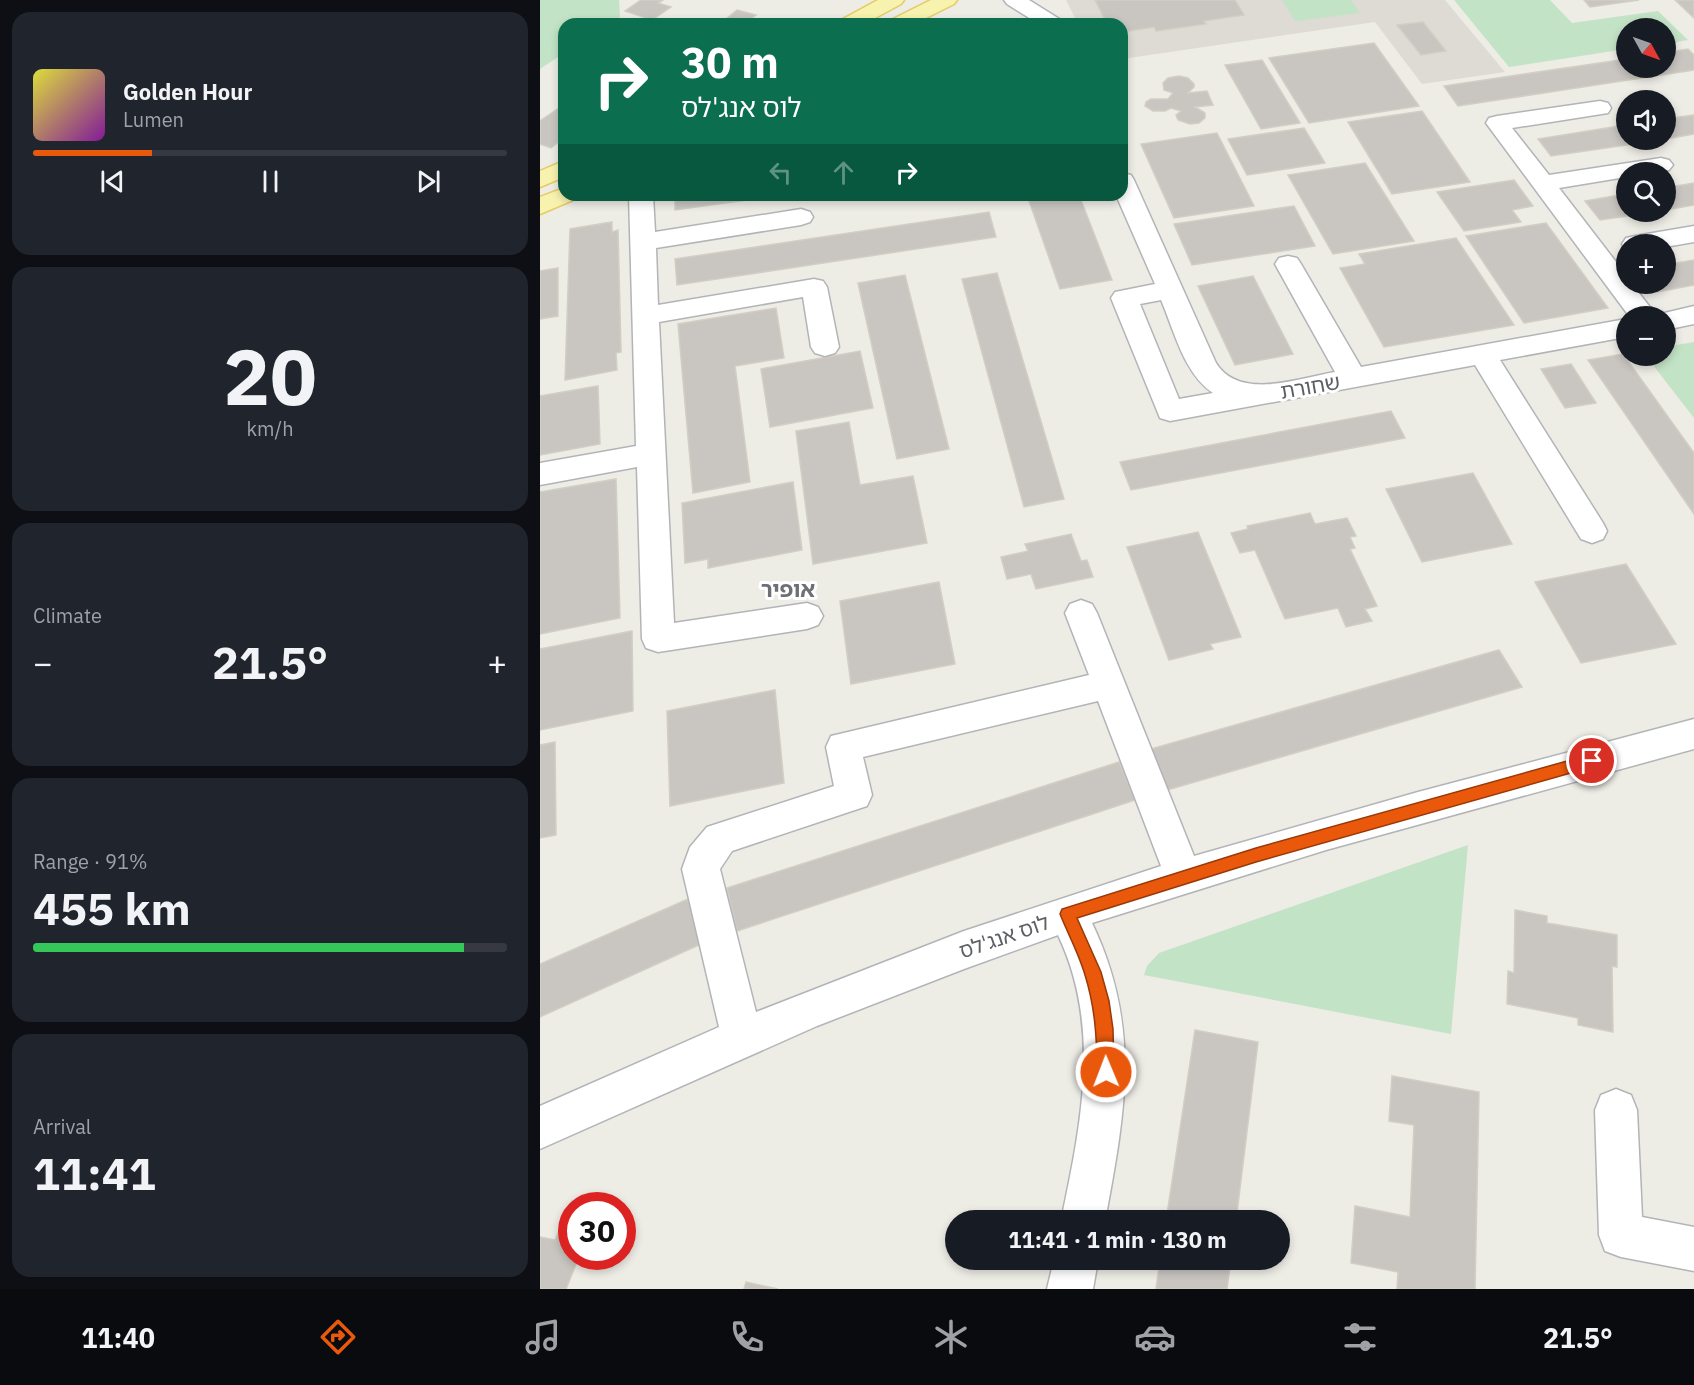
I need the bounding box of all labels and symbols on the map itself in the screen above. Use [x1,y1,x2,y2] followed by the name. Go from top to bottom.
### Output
[1616,18,1676,78] north arrow
[1278,367,1342,405] street label: שחורת
[761,574,815,603] district label: אופיר
[1566,735,1617,786] pin
[955,907,1053,965] street label: לוס אנג'לס
[1074,1040,1138,1104] position arrow
[558,1192,636,1270] speed limit sign: 30

